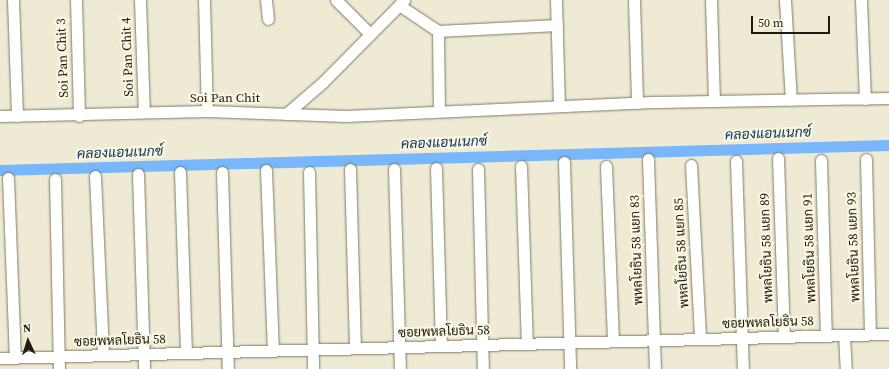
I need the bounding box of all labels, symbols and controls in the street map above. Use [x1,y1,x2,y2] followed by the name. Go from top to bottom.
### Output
[753,8,832,34] scale bar
[758,15,784,31] text: 50 m
[119,17,137,97] street label: Soi Pan Chit 4
[54,18,72,98] street label: Soi Pan Chit 3
[190,90,260,106] street label: Soi Pan Chit
[725,123,811,143] water label: คลองแอนเนกซ์
[401,132,487,152] water label: คลองแอนเนกซ์
[77,142,163,162] water label: คลองแอนเนกซ์
[844,192,864,302] street label: พหลโยธิน 58 แยก 93
[757,193,777,303] street label: พหลโยธิน 58 แยก 89
[800,193,820,303] street label: พหลโยธิน 58 แยก 91
[627,195,647,305] street label: พหลโยธิน 58 แยก 83
[671,197,693,309] street label: พหลโยธิน 58 แยก 85
[722,314,814,332] street label: ซอยพหลโยธิน 58
[8,321,48,361] north arrow
[23,321,32,336] text: N
[398,323,490,341] street label: ซอยพหลโยธิน 58
[74,332,166,350] street label: ซอยพหลโยธิน 58

